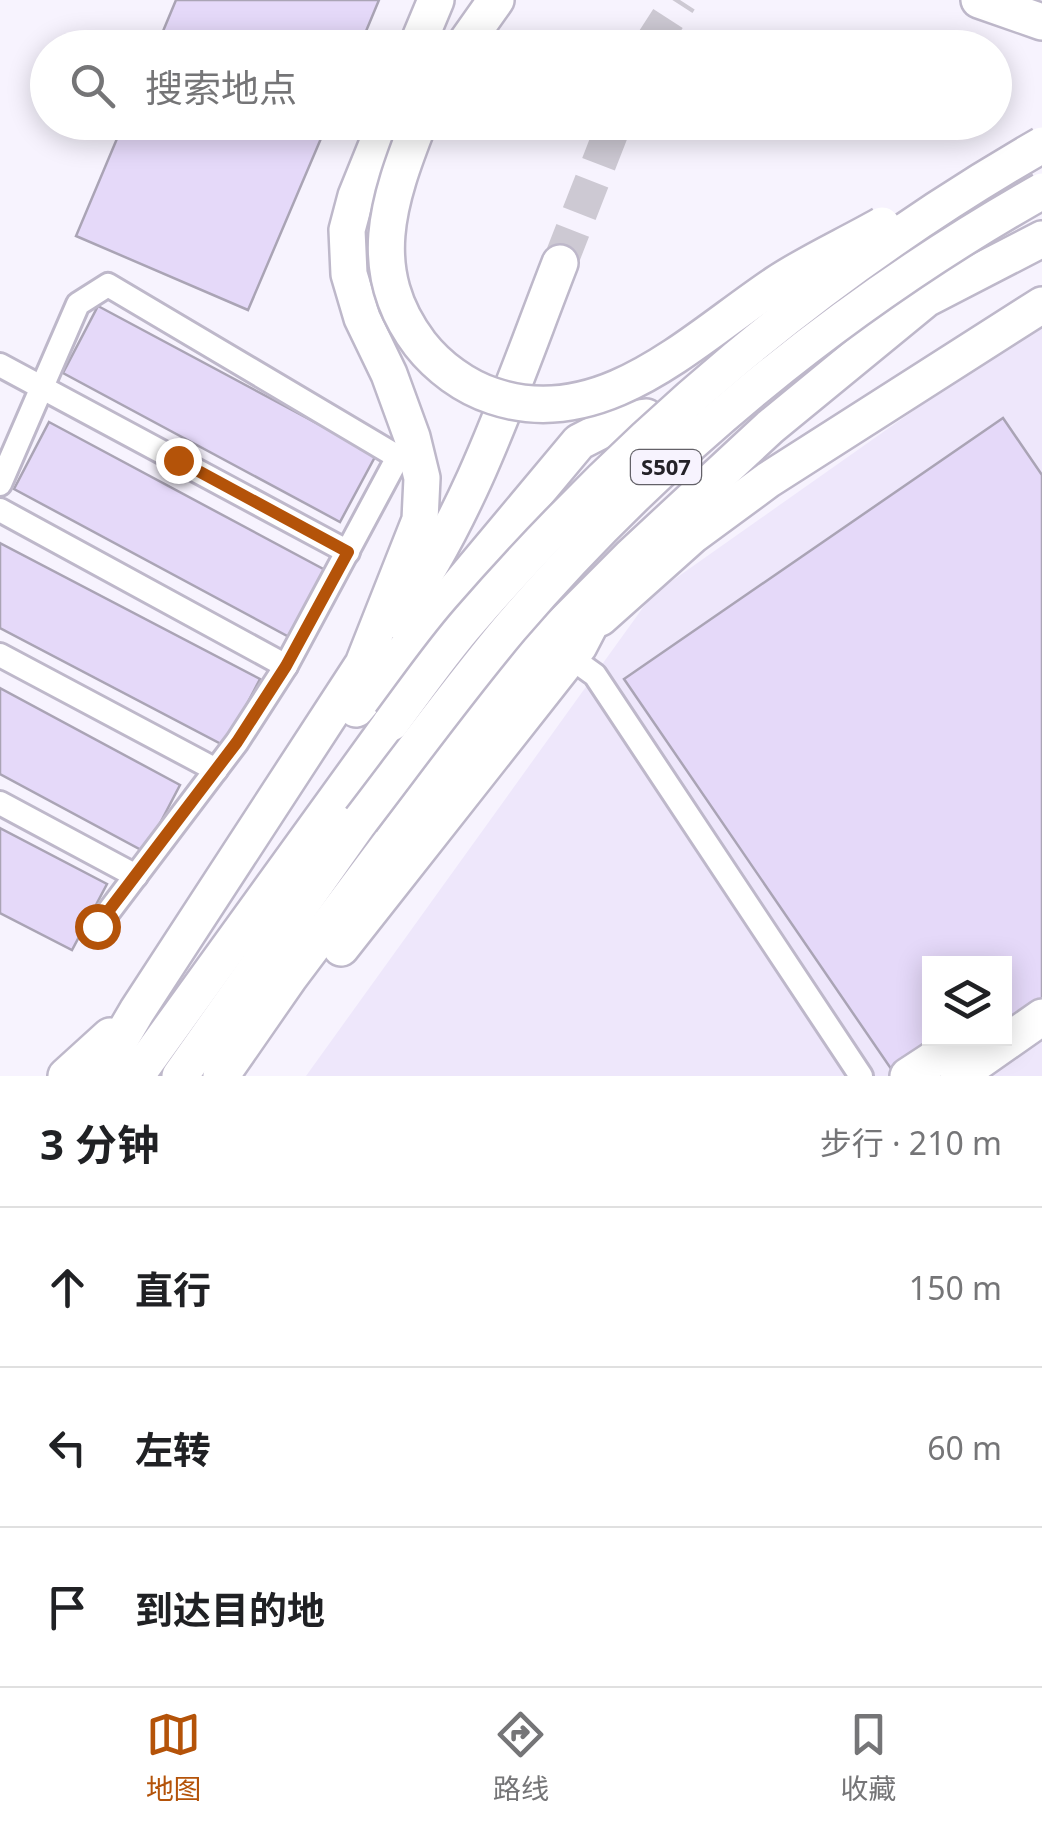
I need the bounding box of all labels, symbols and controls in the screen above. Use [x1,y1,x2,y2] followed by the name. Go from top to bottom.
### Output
[30,30,1012,140] search box
[65,58,120,113] icon: search
[145,61,297,113] text: 搜索地点
[156,438,202,484] route end
[631,450,701,484] road number: S507
[75,904,121,950] route start
[922,956,1012,1046] map controls
[922,956,1012,1046] button: layers
[40,1115,159,1172] text: 3 分钟
[820,1121,1002,1164] text: 步行 · 210 m
[40,1260,95,1315] icon: ahead
[135,1263,211,1315] text: 直行
[909,1266,1002,1309] text: 150 m
[40,1420,95,1475] icon: left
[135,1423,211,1475] text: 左转
[927,1426,1002,1469] text: 60 m
[40,1580,95,1635] icon: arrive
[135,1583,325,1635] text: 到达目的地
[146,1707,202,1807] tab: 地图
[493,1707,549,1807] tab: 路线
[840,1707,896,1807] tab: 收藏

